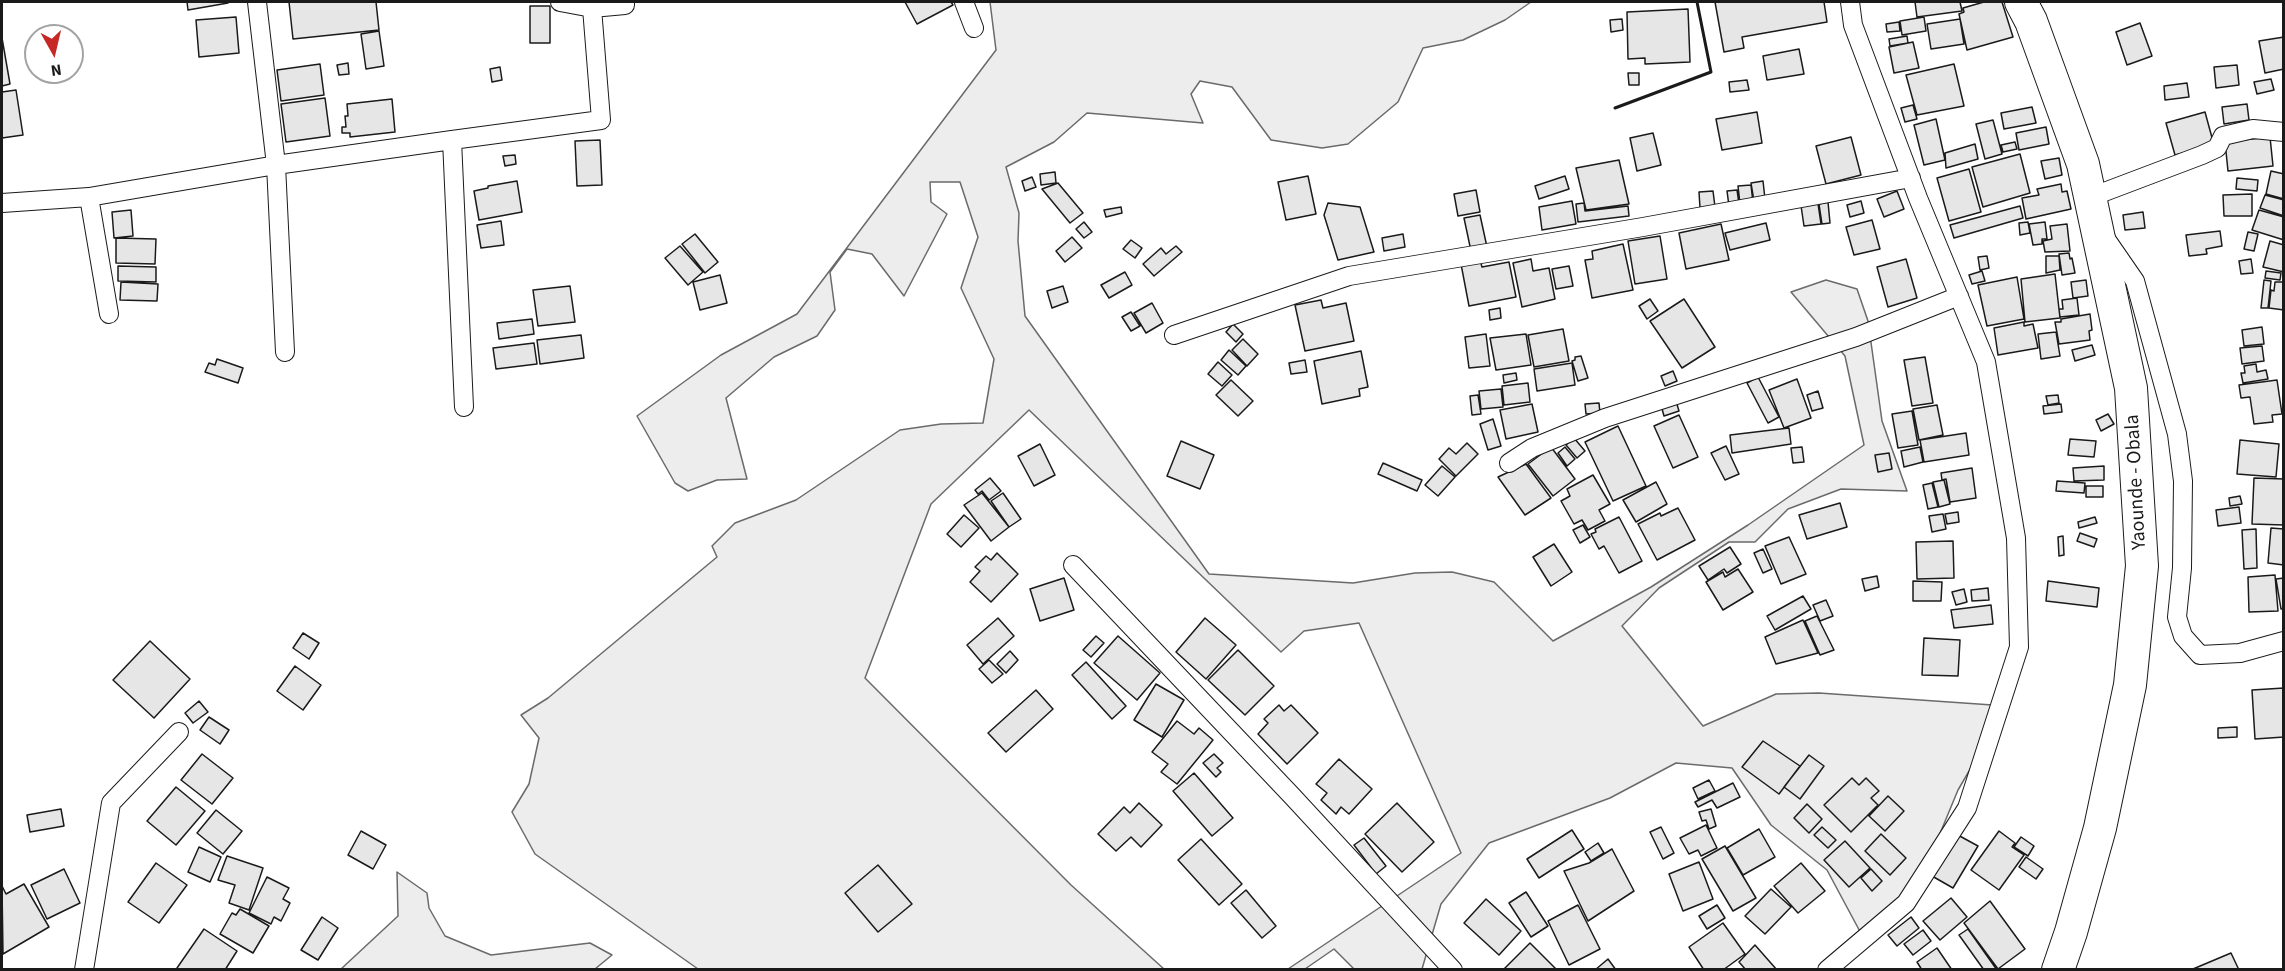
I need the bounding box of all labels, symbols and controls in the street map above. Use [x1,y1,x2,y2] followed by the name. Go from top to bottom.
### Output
[24,24,84,84] north arrow
[49,58,63,81] text: N
[2121,414,2153,550] street label: Yaounde - Obala

